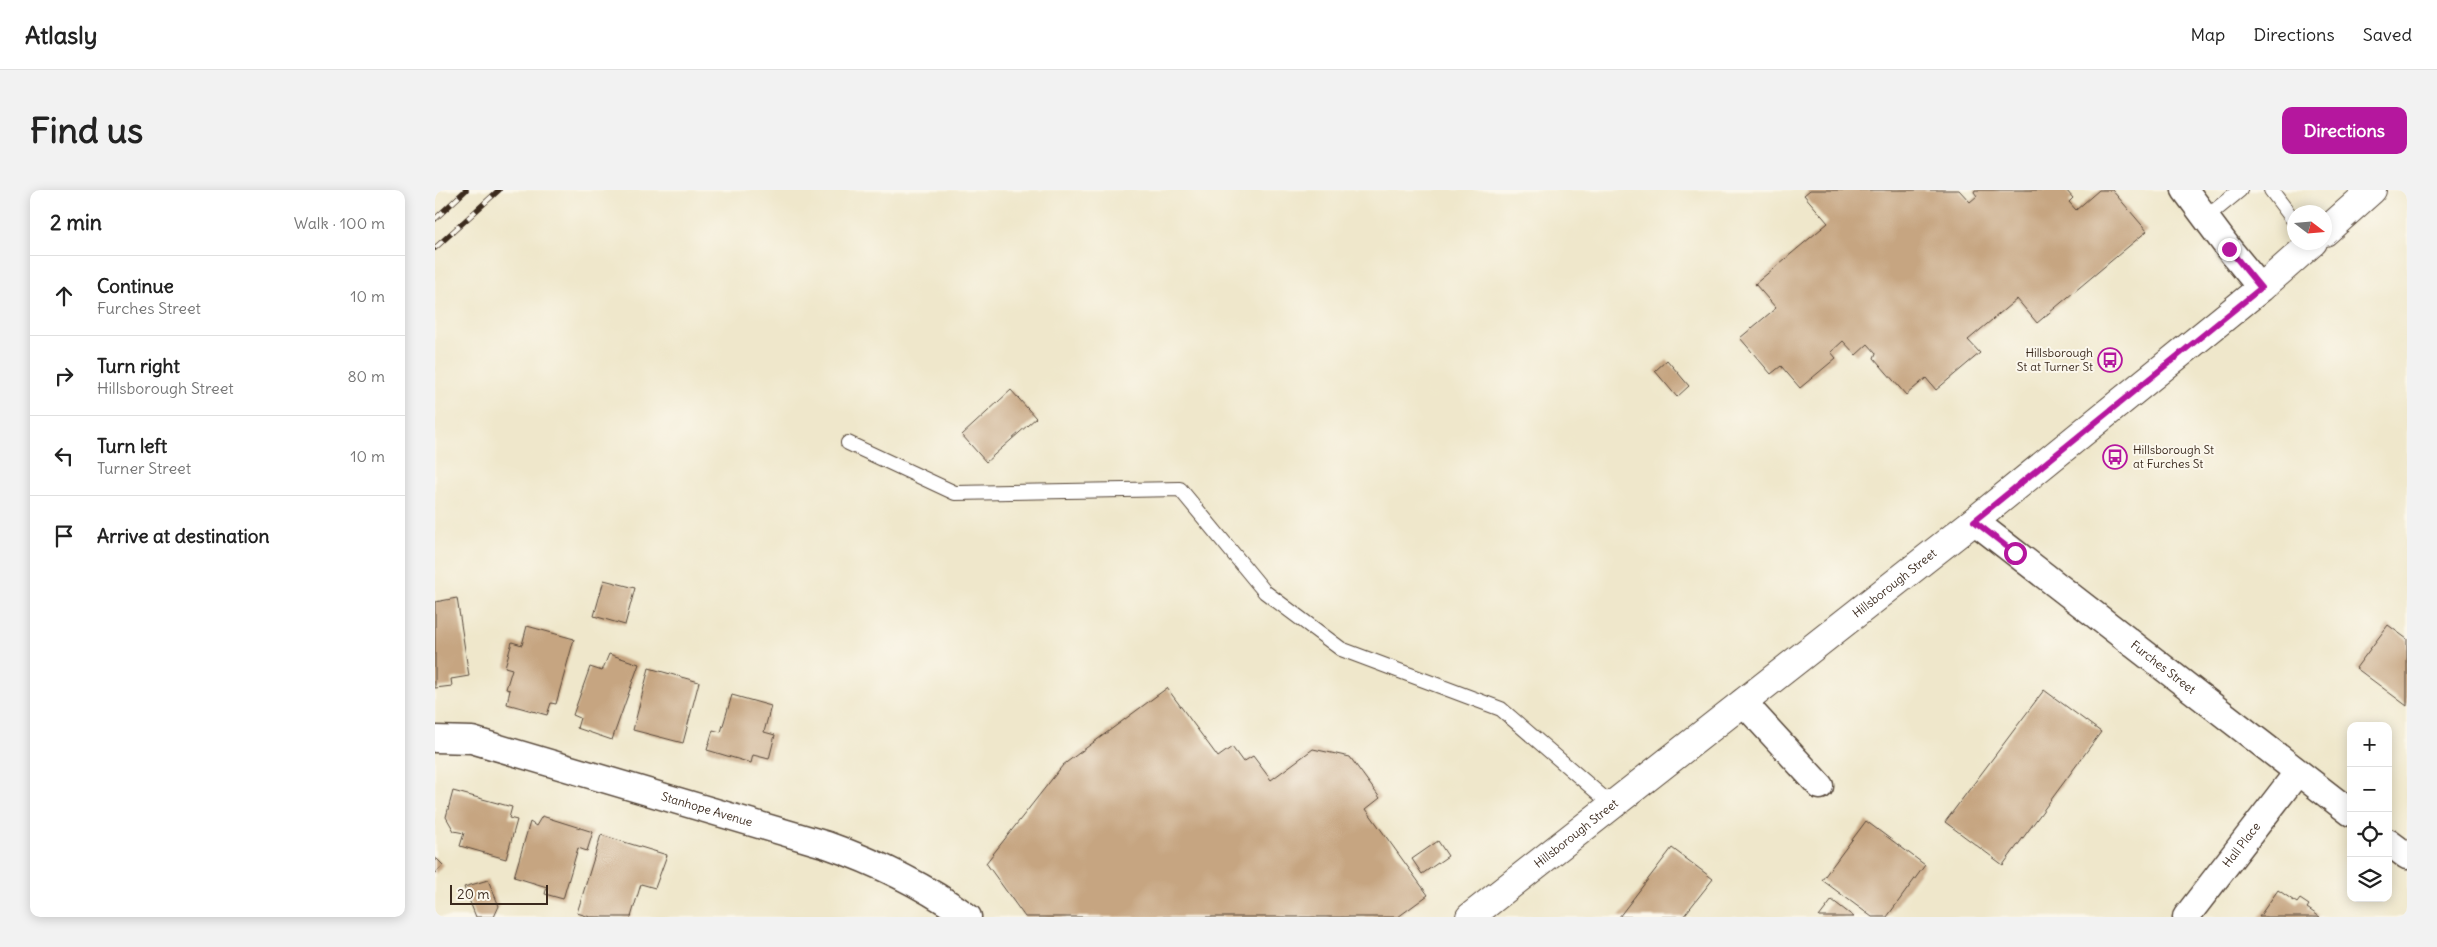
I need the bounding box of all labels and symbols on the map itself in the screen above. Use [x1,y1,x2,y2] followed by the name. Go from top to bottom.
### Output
[2287,205,2332,250] north arrow
[2218,238,2241,261] route end
[2017,345,2093,374] place label: Hillsborough St at Turner St
[2097,347,2123,373] bus stop icon: Hillsborough St at Turner St
[2133,442,2214,471] place label: Hillsborough St at Furches St
[2102,444,2128,470] bus stop icon: Hillsborough St at Furches St
[2004,542,2027,565] route start
[1849,545,1939,621] street label: Hillsborough Street
[2128,637,2199,697] street label: Furches Street
[660,788,754,830] street label: Stanhope Avenue
[1531,796,1621,871] street label: Hillsborough Street
[2219,819,2263,870] street label: Hall Place
[450,882,547,905] scale bar

